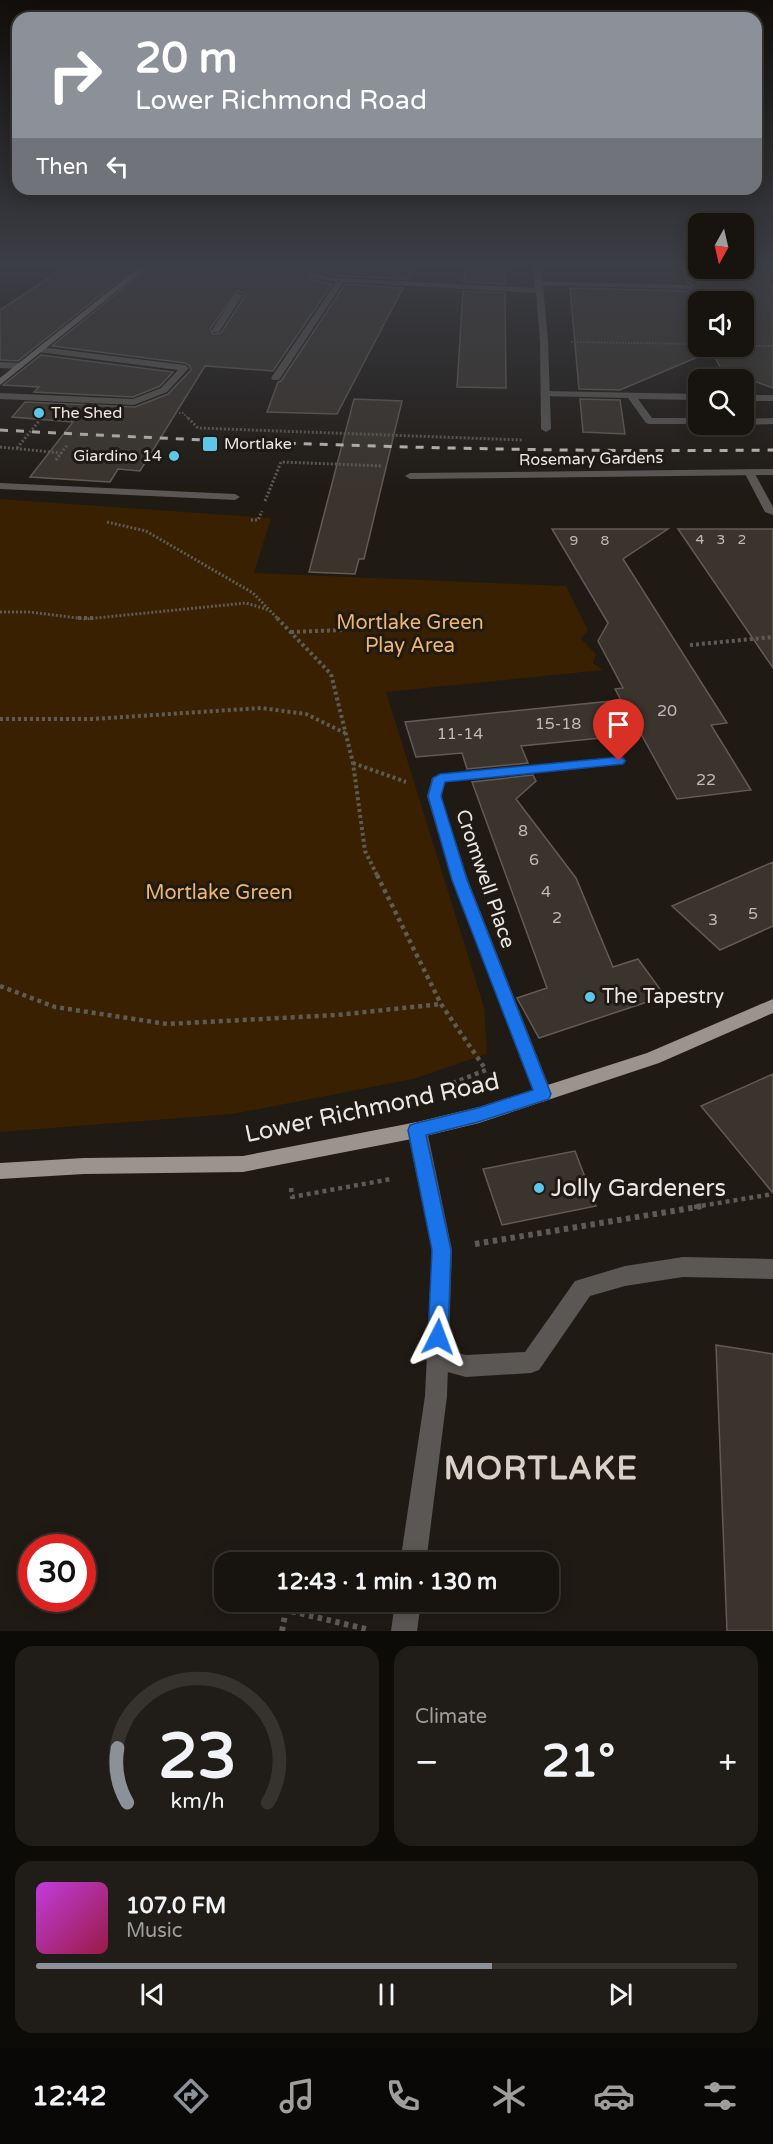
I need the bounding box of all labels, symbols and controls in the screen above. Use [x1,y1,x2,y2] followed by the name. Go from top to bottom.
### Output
[135,33,237,84] text: 20 m
[36,36,114,114] icon: right
[135,84,427,117] text: Lower Richmond Road
[101,150,134,183] icon: left
[36,154,89,180] text: Then
[688,213,754,279] north arrow
[688,213,754,435] map controls
[688,291,754,357] button: sound
[688,369,754,435] button: search
[51,403,122,423] place label: The Shed
[32,406,46,420] marker: The Shed
[224,434,292,454] place label: Mortlake
[201,435,219,453] marker: Mortlake
[73,446,162,466] place label: Giardino 14
[519,448,663,470] street label: Rosemary Gardens
[167,449,181,463] marker: Giardino 14
[696,531,705,548] house number: 4
[717,531,725,548] house number: 3
[738,531,746,548] house number: 2
[570,532,578,549] house number: 9
[601,532,610,549] house number: 8
[336,611,484,658] park label: Mortlake Green Play Area
[593,699,644,761] pin
[657,701,677,721] house number: 20
[602,708,635,741] icon: arrive
[535,714,581,734] house number: 15-18
[437,724,483,744] house number: 11-14
[696,770,716,790] house number: 22
[450,806,520,952] street label: Cromwell Place
[518,821,528,841] house number: 8
[529,850,539,870] house number: 6
[145,881,293,905] park label: Mortlake Green
[541,882,551,902] house number: 4
[748,904,758,924] house number: 5
[552,908,562,928] house number: 2
[708,910,718,930] house number: 3
[602,985,724,1009] place label: The Tapestry
[583,990,597,1004] marker: The Tapestry
[242,1067,502,1149] street label: Lower Richmond Road
[551,1174,726,1203] place label: Jolly Gardeners
[532,1181,546,1195] marker: Jolly Gardeners
[406,1305,470,1369] position arrow
[444,1450,638,1488] district label: MORTLAKE
[18,1534,96,1612] speed limit sign: 30
[276,1569,497,1595] text: 12:43 · 1 min · 130 m
[415,1705,487,1729] text: Climate
[158,1720,236,1795] text: 23
[542,1735,615,1789] text: 21°
[415,1743,439,1782] text: −
[718,1743,737,1782] text: +
[170,1788,224,1814] text: km/h
[126,1893,226,1919] text: 107.0 FM
[126,1919,182,1943] text: Music
[136,1978,169,2011] icon: previous
[370,1978,403,2011] icon: pause
[604,1978,637,2011] icon: next
[170,2075,212,2117] icon: directions
[276,2075,318,2117] icon: music
[382,2075,424,2117] icon: phone
[488,2075,530,2117] icon: climate
[593,2075,635,2117] icon: car
[699,2075,741,2117] icon: filters
[32,2080,107,2113] text: 12:42

